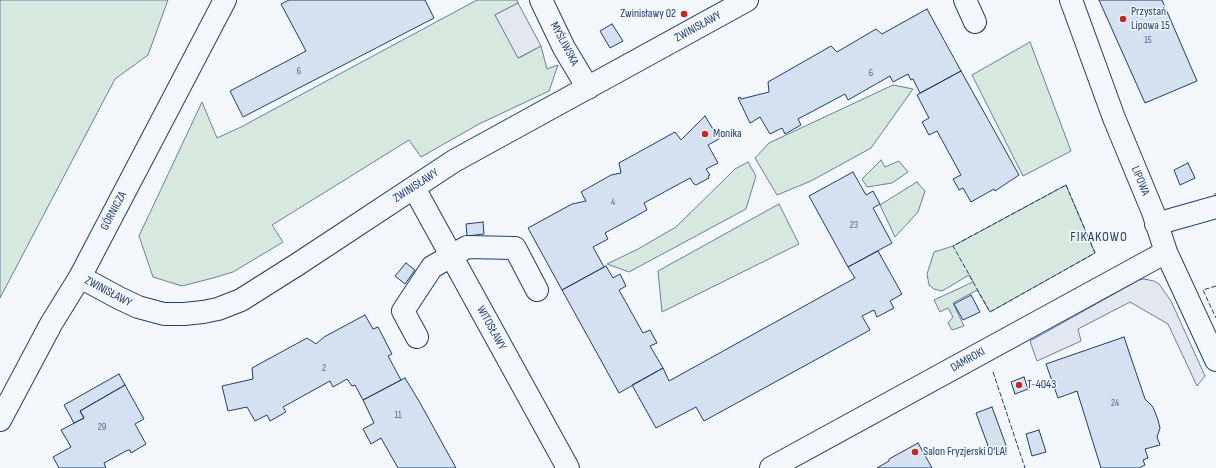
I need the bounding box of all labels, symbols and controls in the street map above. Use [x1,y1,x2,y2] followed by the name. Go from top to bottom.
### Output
[1131,5,1170,33] place label: Przystań Lipowa 15
[620,7,676,21] place label: Zwinisławy 02
[672,8,724,46] street label: ZWINISŁAWY
[679,9,689,19] marker: Zwinisławy 02
[1118,14,1128,24] marker: Przystań Lipowa 15
[546,20,582,68] street label: MYŚLIWSKA
[1144,34,1152,46] house number: 15
[297,65,301,77] house number: 6
[869,67,873,79] house number: 6
[713,127,742,141] place label: Monika
[700,129,710,139] marker: Monika
[1128,164,1152,198] street label: LIPOWA
[391,166,441,206] street label: ZWINISŁAWY
[98,189,130,233] street label: GÓRNICZA
[611,196,615,208] house number: 4
[850,219,858,231] house number: 23
[1070,229,1128,245] district label: FIKAKOWO
[82,274,134,310] street label: ZWINISŁAWY
[473,303,509,353] street label: WITOSŁAWY
[948,345,988,375] street label: DAMROKI
[322,362,326,374] house number: 2
[1027,378,1056,392] place label: T-4043
[1014,380,1024,390] marker: T-4043
[1111,397,1119,409] house number: 24
[395,409,401,421] house number: 11
[98,421,106,433] house number: 29
[923,445,1007,459] place label: Salon Fryzjerski O'LA!
[910,447,920,457] marker: Salon Fryzjerski O'LA!

